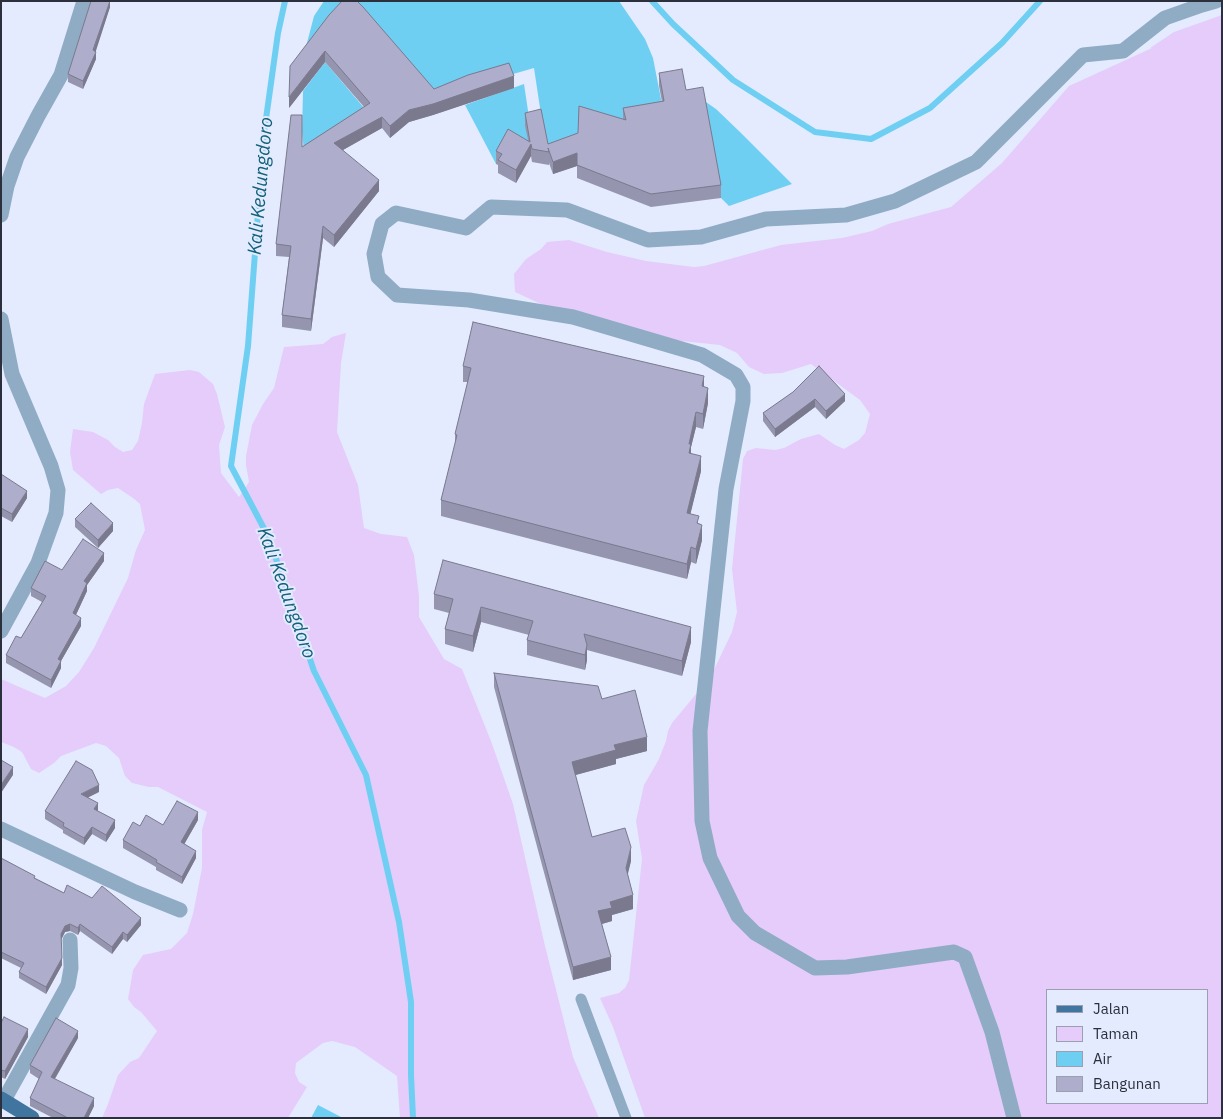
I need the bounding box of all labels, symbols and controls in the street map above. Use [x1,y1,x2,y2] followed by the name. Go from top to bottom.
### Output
[244,116,278,256] water label: Kali Kedungdoro
[252,524,320,662] water label: Kali Kedungdoro
[1046,989,1208,1104] legend
[1093,999,1129,1018] text: Jalan
[1093,1024,1138,1043] text: Taman
[1093,1049,1112,1068] text: Air
[1093,1074,1161,1093] text: Bangunan

